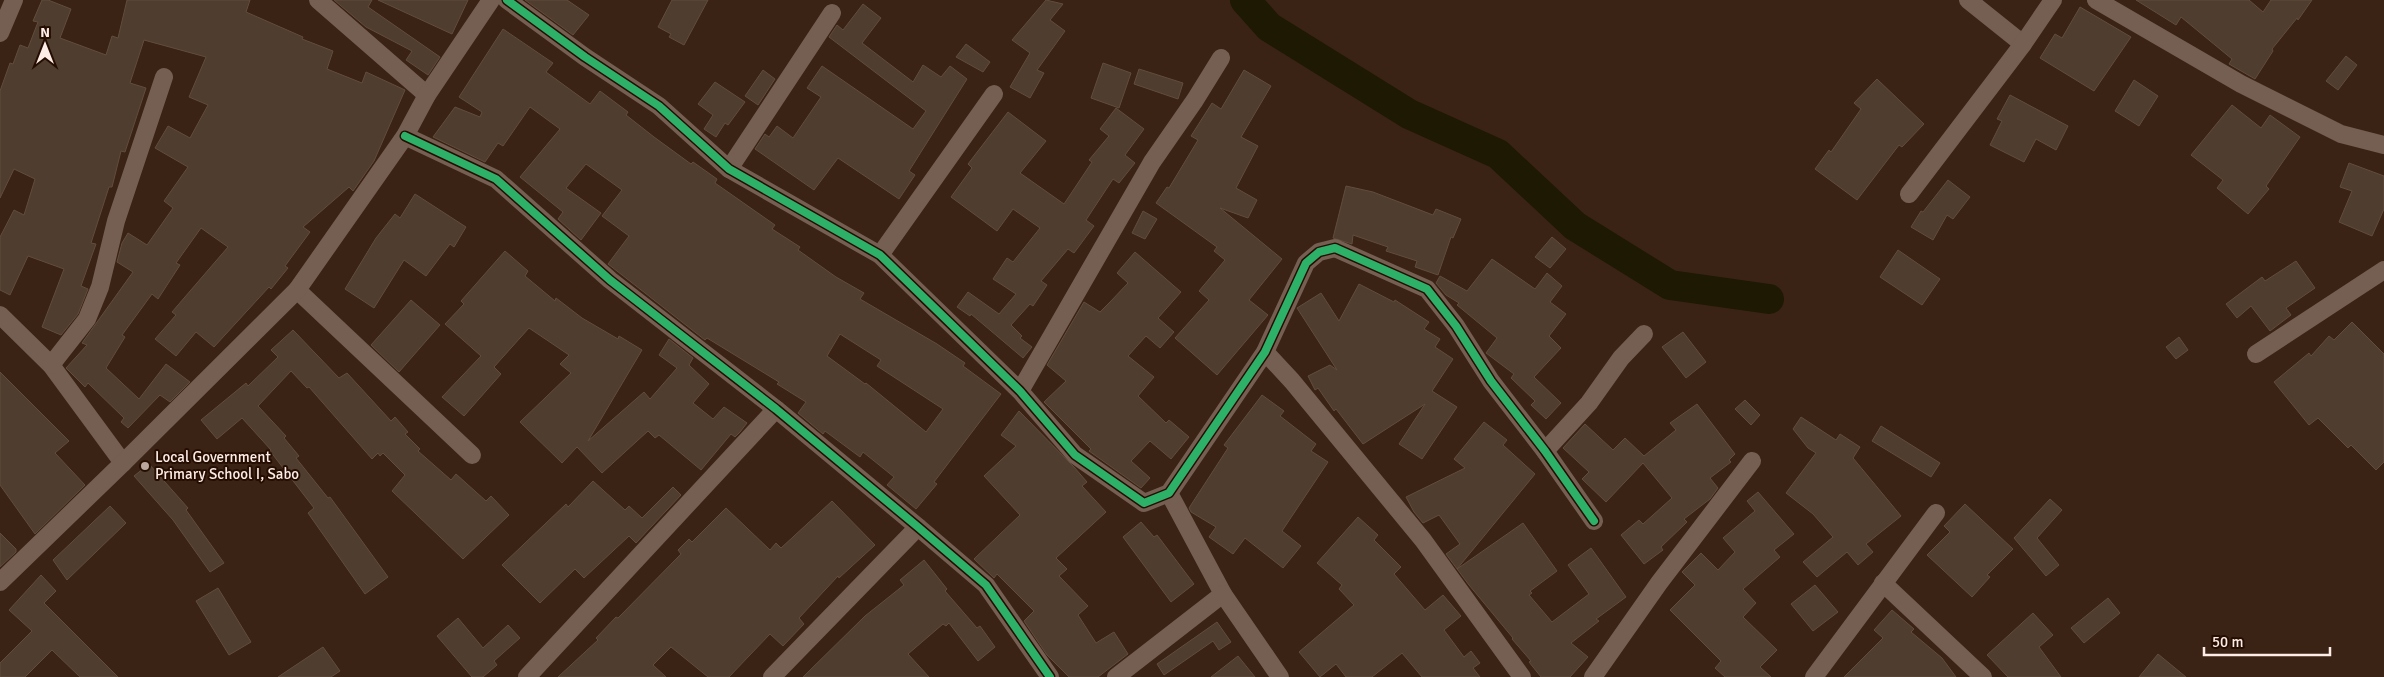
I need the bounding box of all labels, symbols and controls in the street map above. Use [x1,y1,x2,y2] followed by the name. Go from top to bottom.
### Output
[20,20,70,70] north arrow
[40,24,50,41] text: N
[155,448,299,483] place label: Local Government Primary School I, Sabo
[139,460,151,472] marker: Local Government Primary School I, Sabo
[2204,624,2330,656] scale bar
[2212,633,2243,651] text: 50 m

